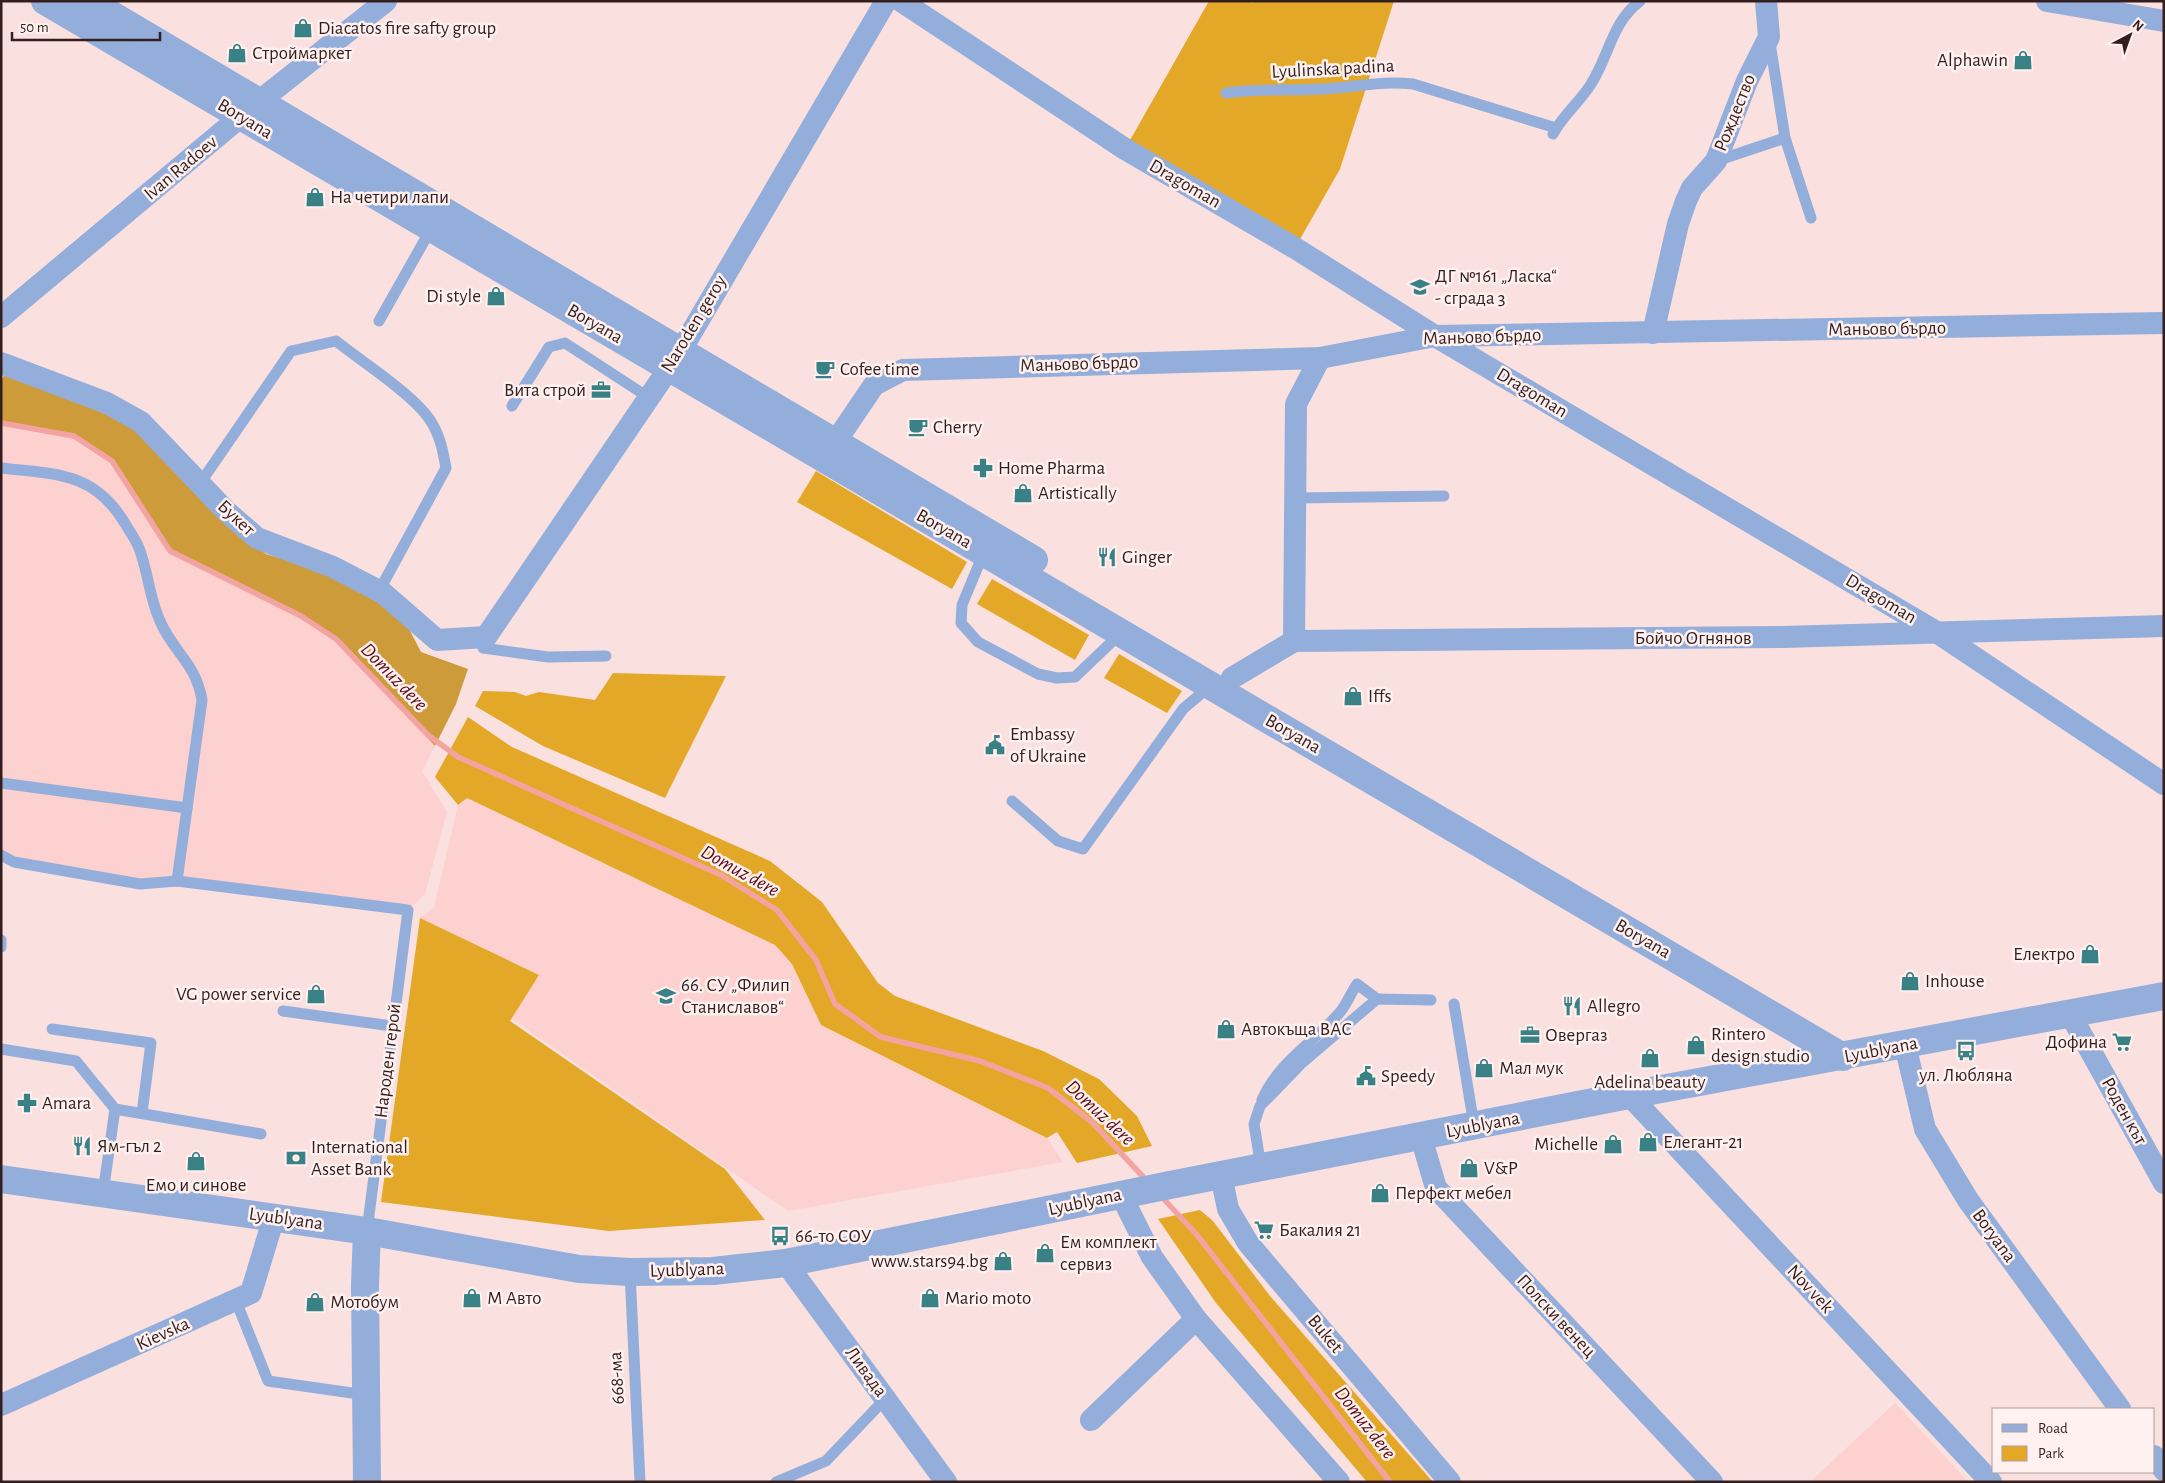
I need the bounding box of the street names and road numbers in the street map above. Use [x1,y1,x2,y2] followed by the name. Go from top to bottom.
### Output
[1271,56,1395,82] street label: Lyulinska padina
[1711,72,1759,154] street label: Рождество
[214,95,276,143] street label: Boryana
[141,132,221,204] street label: Ivan Radoev
[1146,156,1224,212] street label: Dragoman
[658,272,730,376] street label: Naroden geroy
[564,301,626,347] street label: Boryana
[1828,318,1946,340] street label: Маньово бърдо
[1422,325,1542,349] street label: Маньово бърдо
[1019,352,1139,376] street label: Маньово бърдо
[1493,365,1571,421] street label: Dragoman
[214,496,258,540] street label: Букет
[913,506,975,552] street label: Boryana
[1842,571,1920,627] street label: Dragoman
[1634,629,1752,648] street label: Бойчо Огнянов
[1262,711,1324,757] street label: Boryana
[1612,916,1674,962] street label: Boryana
[372,1002,404,1120] street label: Народен герой
[1843,1034,1920,1066] street label: Lyublyana
[2098,1074,2150,1148] street label: Роден кът
[1445,1109,1522,1141] street label: Lyublyana
[1047,1185,1124,1219] street label: Lyublyana
[248,1204,325,1234] street label: Lyublyana
[1969,1206,2020,1266] street label: Boryana
[649,1259,725,1281] street label: Lyublyana
[1783,1261,1837,1317] street label: Nov vek
[1513,1271,1599,1361] street label: Полски венец
[1304,1311,1346,1357] street label: Buket
[134,1314,193,1354] street label: Kievska
[842,1343,891,1401] street label: Ливада
[606,1351,628,1405] street label: 668-ма

